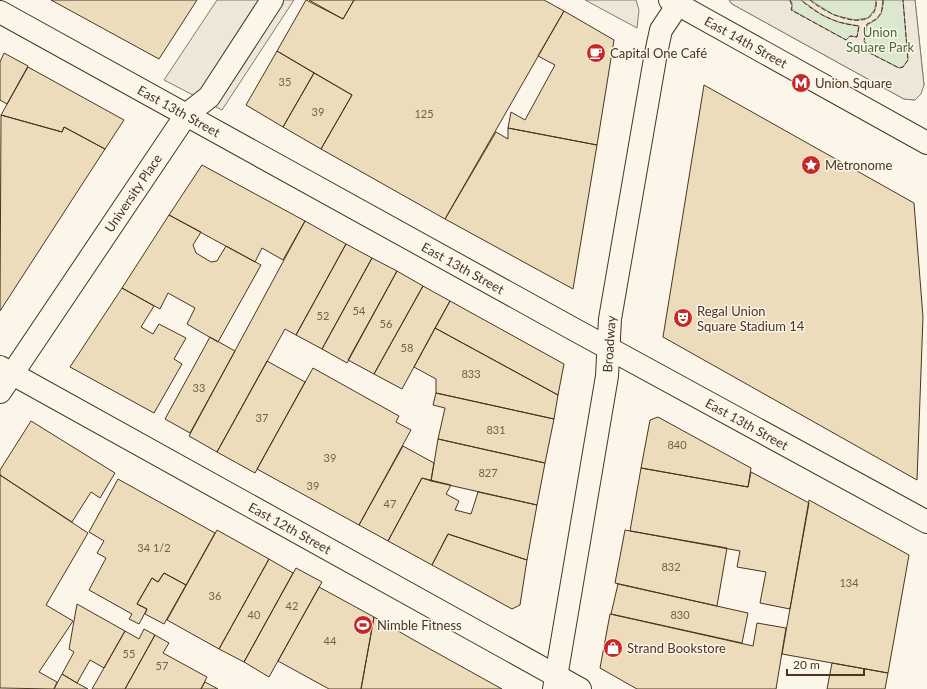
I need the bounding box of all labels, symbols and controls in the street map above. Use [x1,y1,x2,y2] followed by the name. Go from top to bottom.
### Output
[702,13,790,71] street label: East 14th Street
[846,24,914,55] park label: Union Square Park
[585,42,607,64] cafe icon: Capital One Café
[610,45,707,61] place label: Capital One Café
[790,72,812,94] metro station icon: Union Square
[279,75,291,88] house number: 35
[815,75,892,91] place label: Union Square
[135,82,223,140] street label: East 13th Street
[312,105,324,118] house number: 39
[414,107,434,120] house number: 125
[101,151,165,235] street label: University Place
[800,154,822,176] place icon: Metronome
[825,157,893,173] place label: Metronome
[419,239,507,297] street label: East 13th Street
[697,303,805,334] place label: Regal Union Square Stadium 14
[353,304,366,317] house number: 54
[672,307,694,329] theatre icon: Regal Union Square Stadium 14
[317,309,329,322] house number: 52
[599,315,619,373] street label: Broadway
[380,317,392,330] house number: 56
[401,341,413,354] house number: 58
[461,367,481,380] house number: 833
[193,381,205,394] house number: 33
[703,395,791,453] street label: East 13th Street
[256,411,268,424] house number: 37
[486,423,506,436] house number: 831
[667,438,687,451] house number: 840
[324,451,336,464] house number: 39
[478,466,498,479] house number: 827
[307,479,319,492] house number: 39
[384,497,396,510] house number: 47
[246,499,334,557] street label: East 12th Street
[137,541,171,554] house number: 34 1/2
[661,560,681,573] house number: 832
[839,576,859,589] house number: 134
[209,589,221,602] house number: 36
[286,599,298,612] house number: 42
[248,608,261,621] house number: 40
[670,608,690,621] house number: 830
[352,614,374,636] sports icon: Nimble Fitness
[377,617,462,633] place label: Nimble Fitness
[324,634,337,647] house number: 44
[602,637,624,659] shop icon: Strand Bookstore
[627,640,726,656] place label: Strand Bookstore
[123,647,135,660] house number: 55
[787,651,864,677] scale bar
[793,657,820,672] text: 20 m
[156,659,168,672] house number: 57

